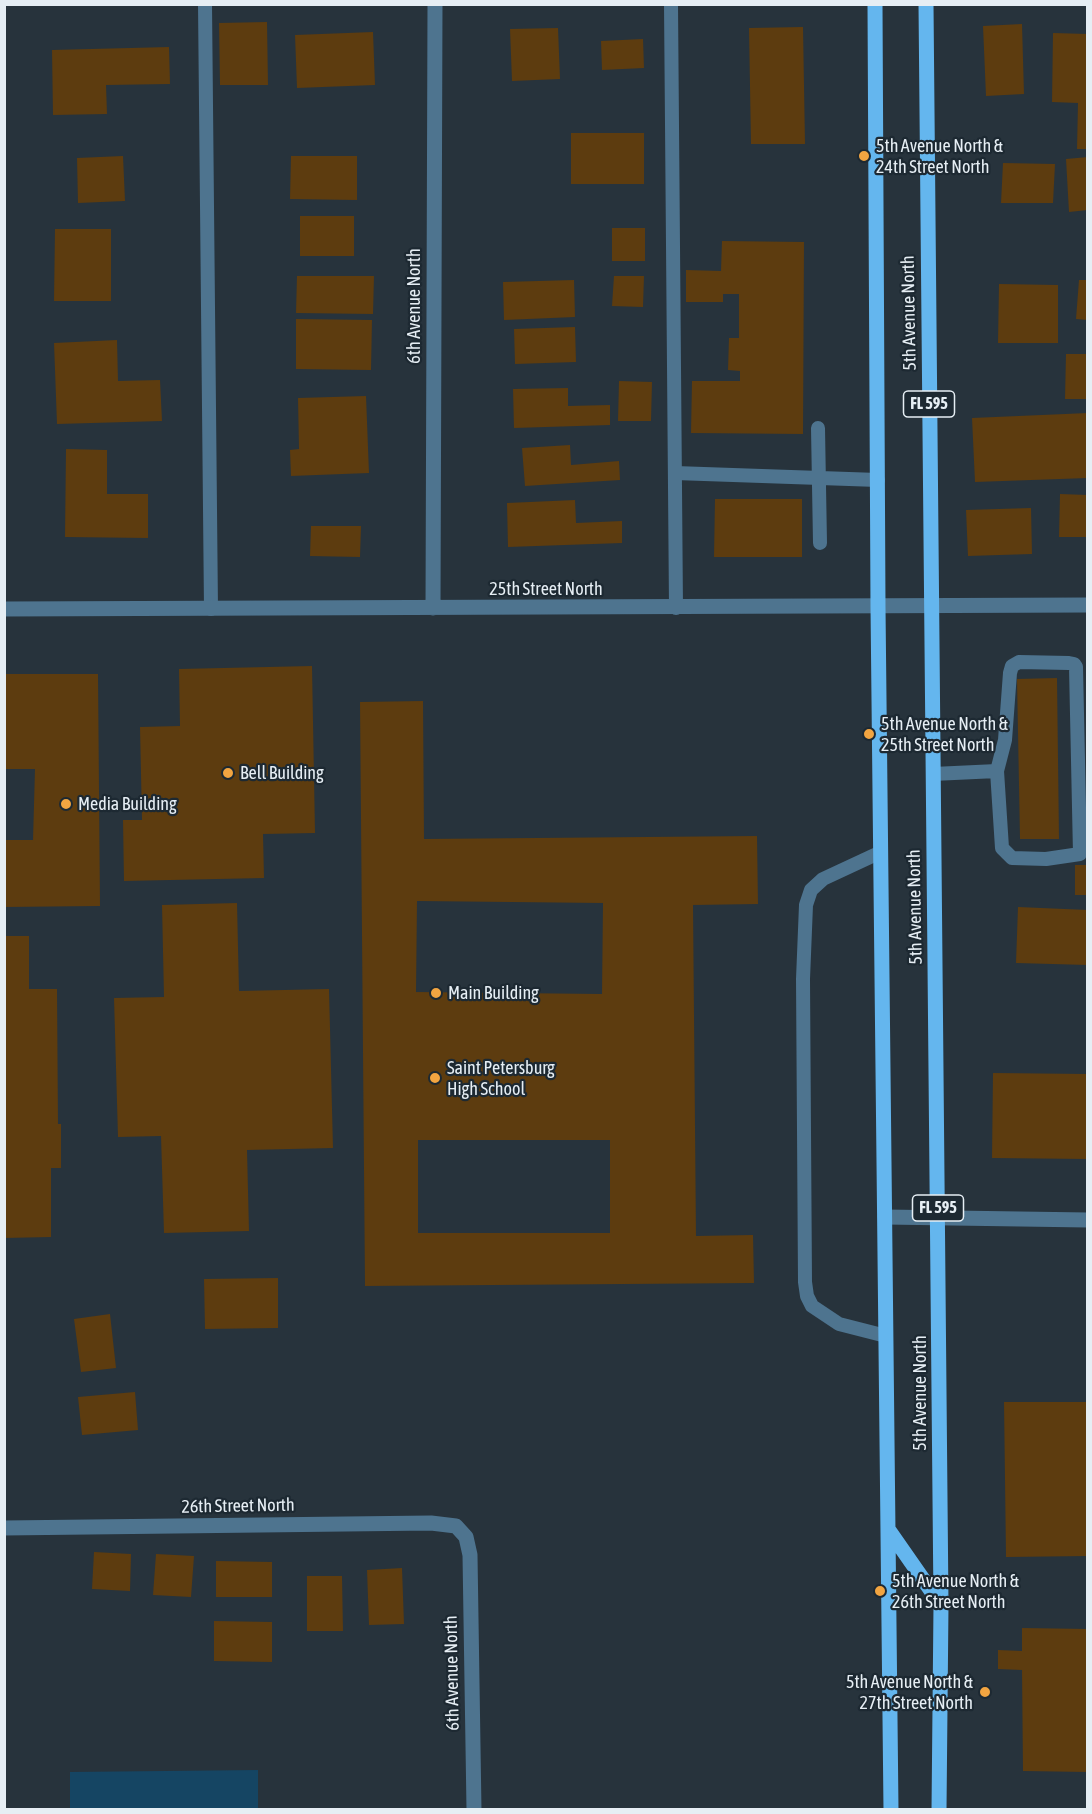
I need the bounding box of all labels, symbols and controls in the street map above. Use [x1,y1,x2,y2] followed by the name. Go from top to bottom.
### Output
[876,135,1003,178] place label: 5th Avenue North & 24th Street North
[857,149,871,163] marker: 5th Avenue North & 24th Street North
[403,248,425,364] street label: 6th Avenue North
[897,255,921,371] street label: 5th Avenue North
[904,391,954,417] road number: FL 595
[489,578,603,600] street label: 25th Street North
[881,713,1008,756] place label: 5th Avenue North & 25th Street North
[862,727,876,741] marker: 5th Avenue North & 25th Street North
[240,762,324,784] place label: Bell Building
[221,766,235,780] marker: Bell Building
[78,793,177,815] place label: Media Building
[59,797,73,811] marker: Media Building
[903,849,927,965] street label: 5th Avenue North
[448,982,539,1004] place label: Main Building
[429,986,443,1000] marker: Main Building
[447,1057,555,1100] place label: Saint Petersburg High School
[428,1071,442,1085] marker: Saint Petersburg High School
[912,1195,964,1221] road number: FL 595
[909,1335,931,1451] street label: 5th Avenue North
[181,1494,295,1518] street label: 26th Street North
[892,1570,1019,1612] place label: 5th Avenue North & 26th Street North
[873,1584,887,1598] marker: 5th Avenue North & 26th Street North
[440,1615,464,1731] street label: 6th Avenue North
[846,1671,973,1714] place label: 5th Avenue North & 27th Street North
[978,1685,992,1699] marker: 5th Avenue North & 27th Street North

